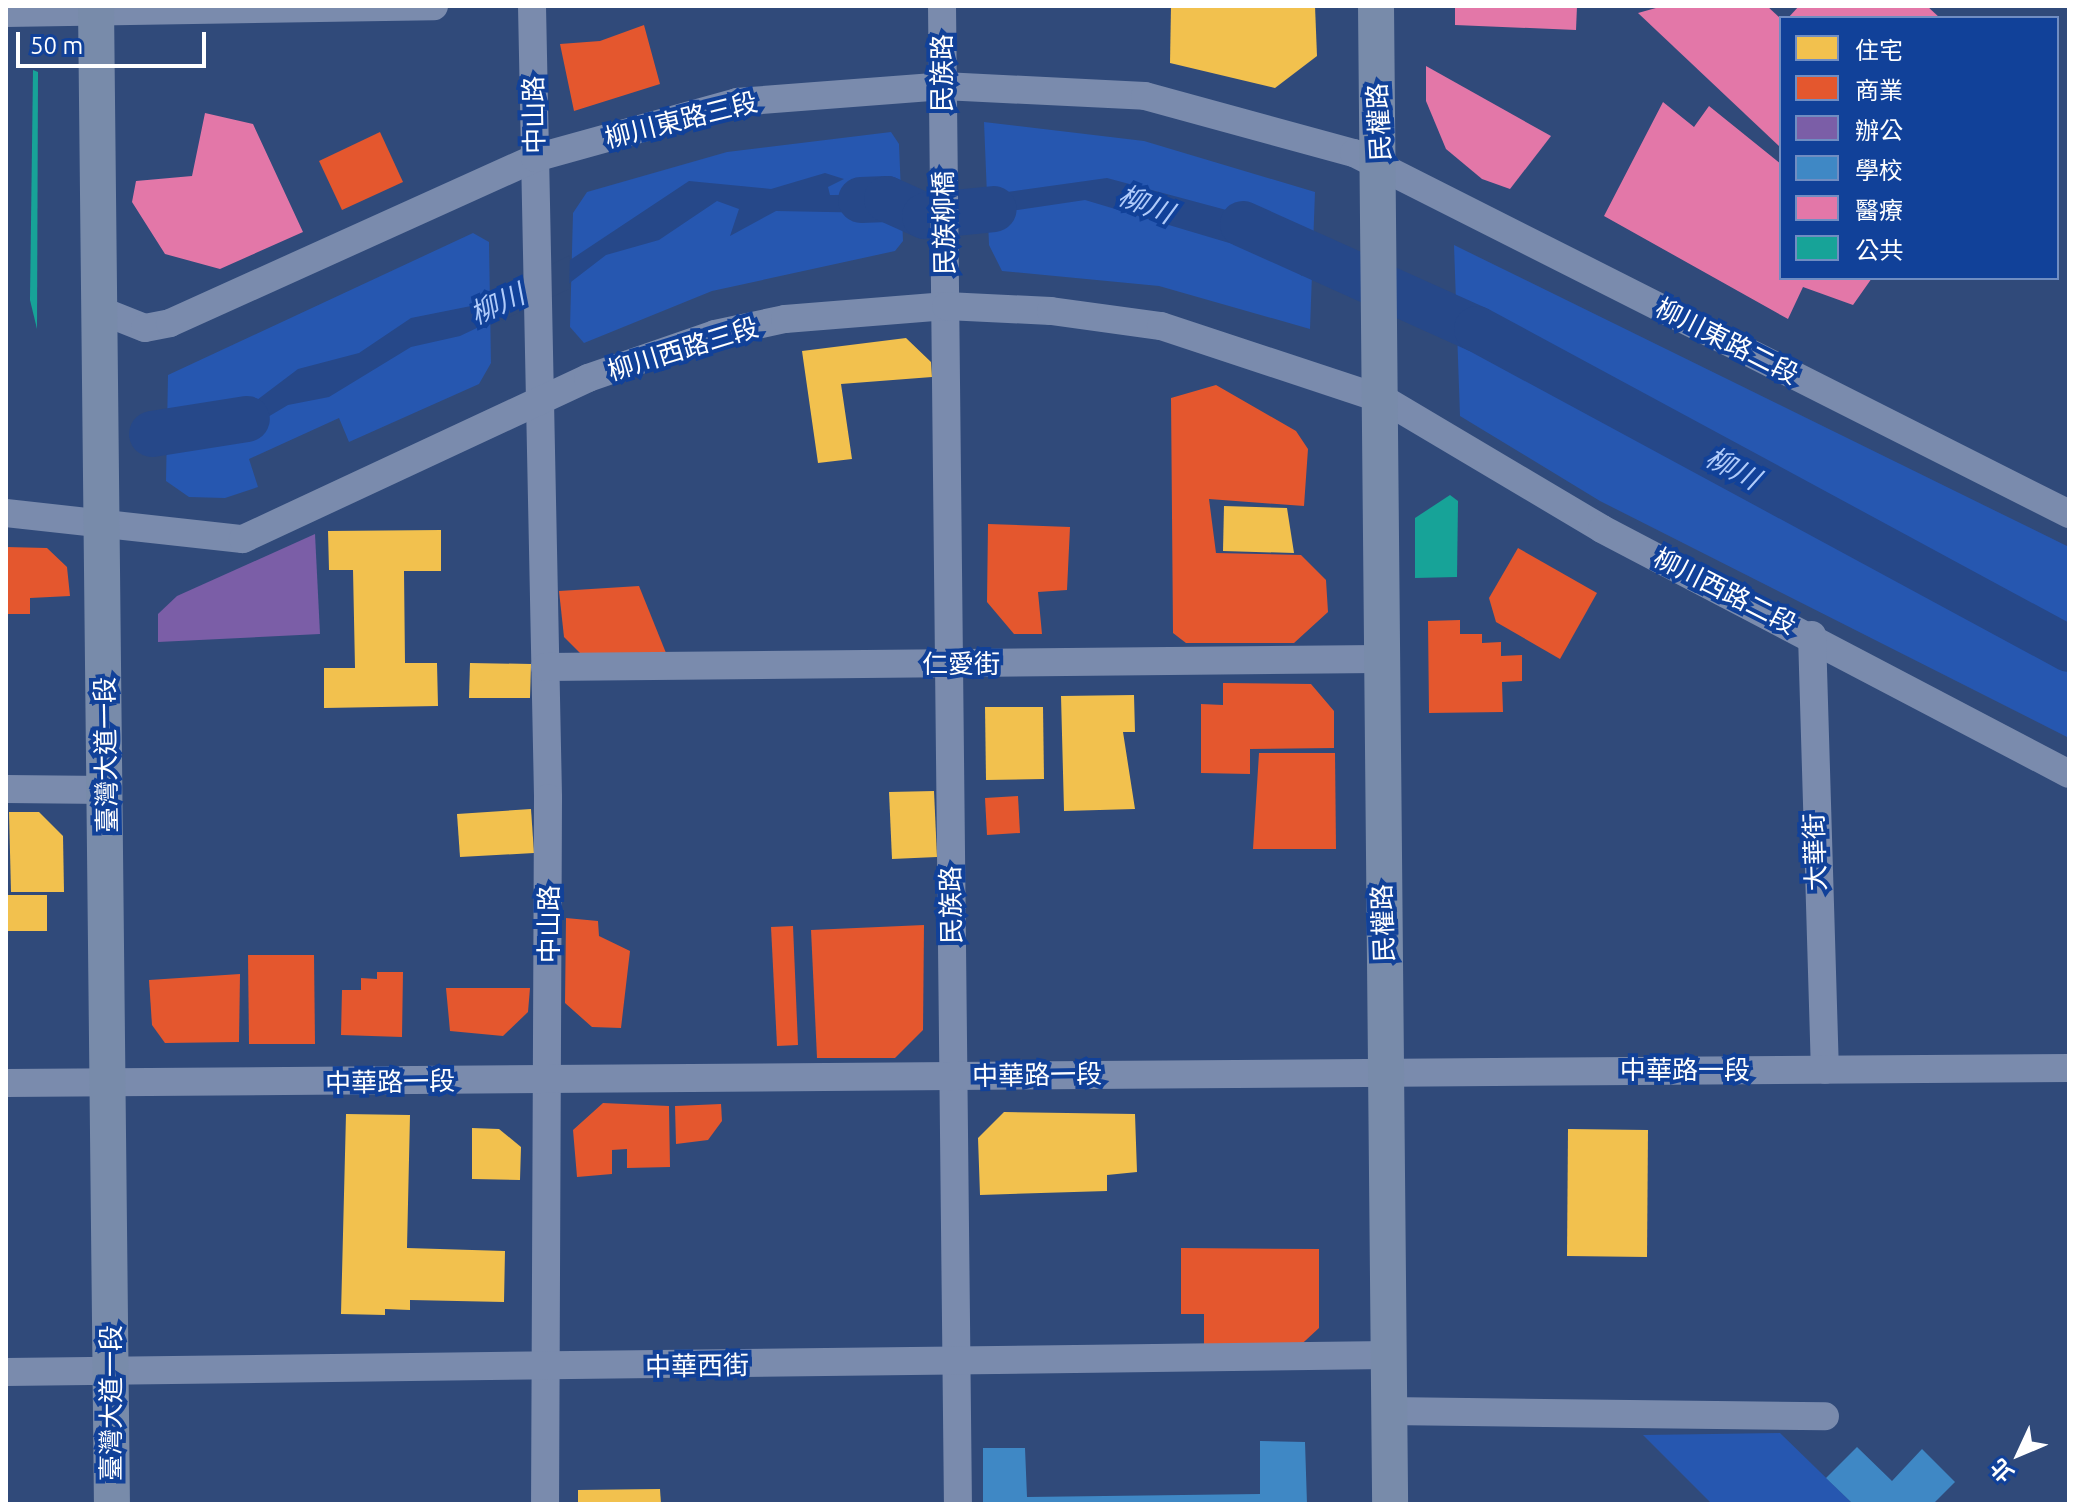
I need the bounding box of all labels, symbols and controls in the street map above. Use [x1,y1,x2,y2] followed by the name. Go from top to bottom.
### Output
[20,16,210,66] scale bar
[1779,16,2059,280] legend
[30,32,83,59] text: 50 m
[926,34,958,112] street label: 民族路
[1855,37,1903,64] text: 住宅
[518,76,550,154] street label: 中山路
[1855,77,1903,104] text: 商業
[1361,82,1397,162] street label: 民權路
[602,86,760,154] street label: 柳川東路三段
[1855,117,1903,144] text: 辦公
[1855,157,1903,184] text: 學校
[927,171,961,275] street label: 民族柳橋
[1114,178,1178,230] water label: 柳川
[1855,197,1903,224] text: 醫療
[1855,237,1903,264] text: 公共
[465,277,529,331] water label: 柳川
[1650,292,1804,390] street label: 柳川東路二段
[604,311,762,387] street label: 柳川西路三段
[1700,440,1766,496] water label: 柳川
[1648,542,1802,640] street label: 柳川西路二段
[922,648,1000,680] street label: 仁愛街
[89,677,123,833] street label: 臺灣大道一段
[1798,812,1832,892] street label: 大華街
[935,866,967,944] street label: 民族路
[1366,883,1400,963] street label: 民權路
[533,885,565,963] street label: 中山路
[1620,1054,1750,1086] street label: 中華路一段
[972,1058,1102,1092] street label: 中華路一段
[325,1065,455,1099] street label: 中華路一段
[95,1325,127,1481] street label: 臺灣大道一段
[645,1349,749,1383] street label: 中華西街
[1979,1414,2059,1494] north arrow
[1985,1454,2018,1488] text: 北

